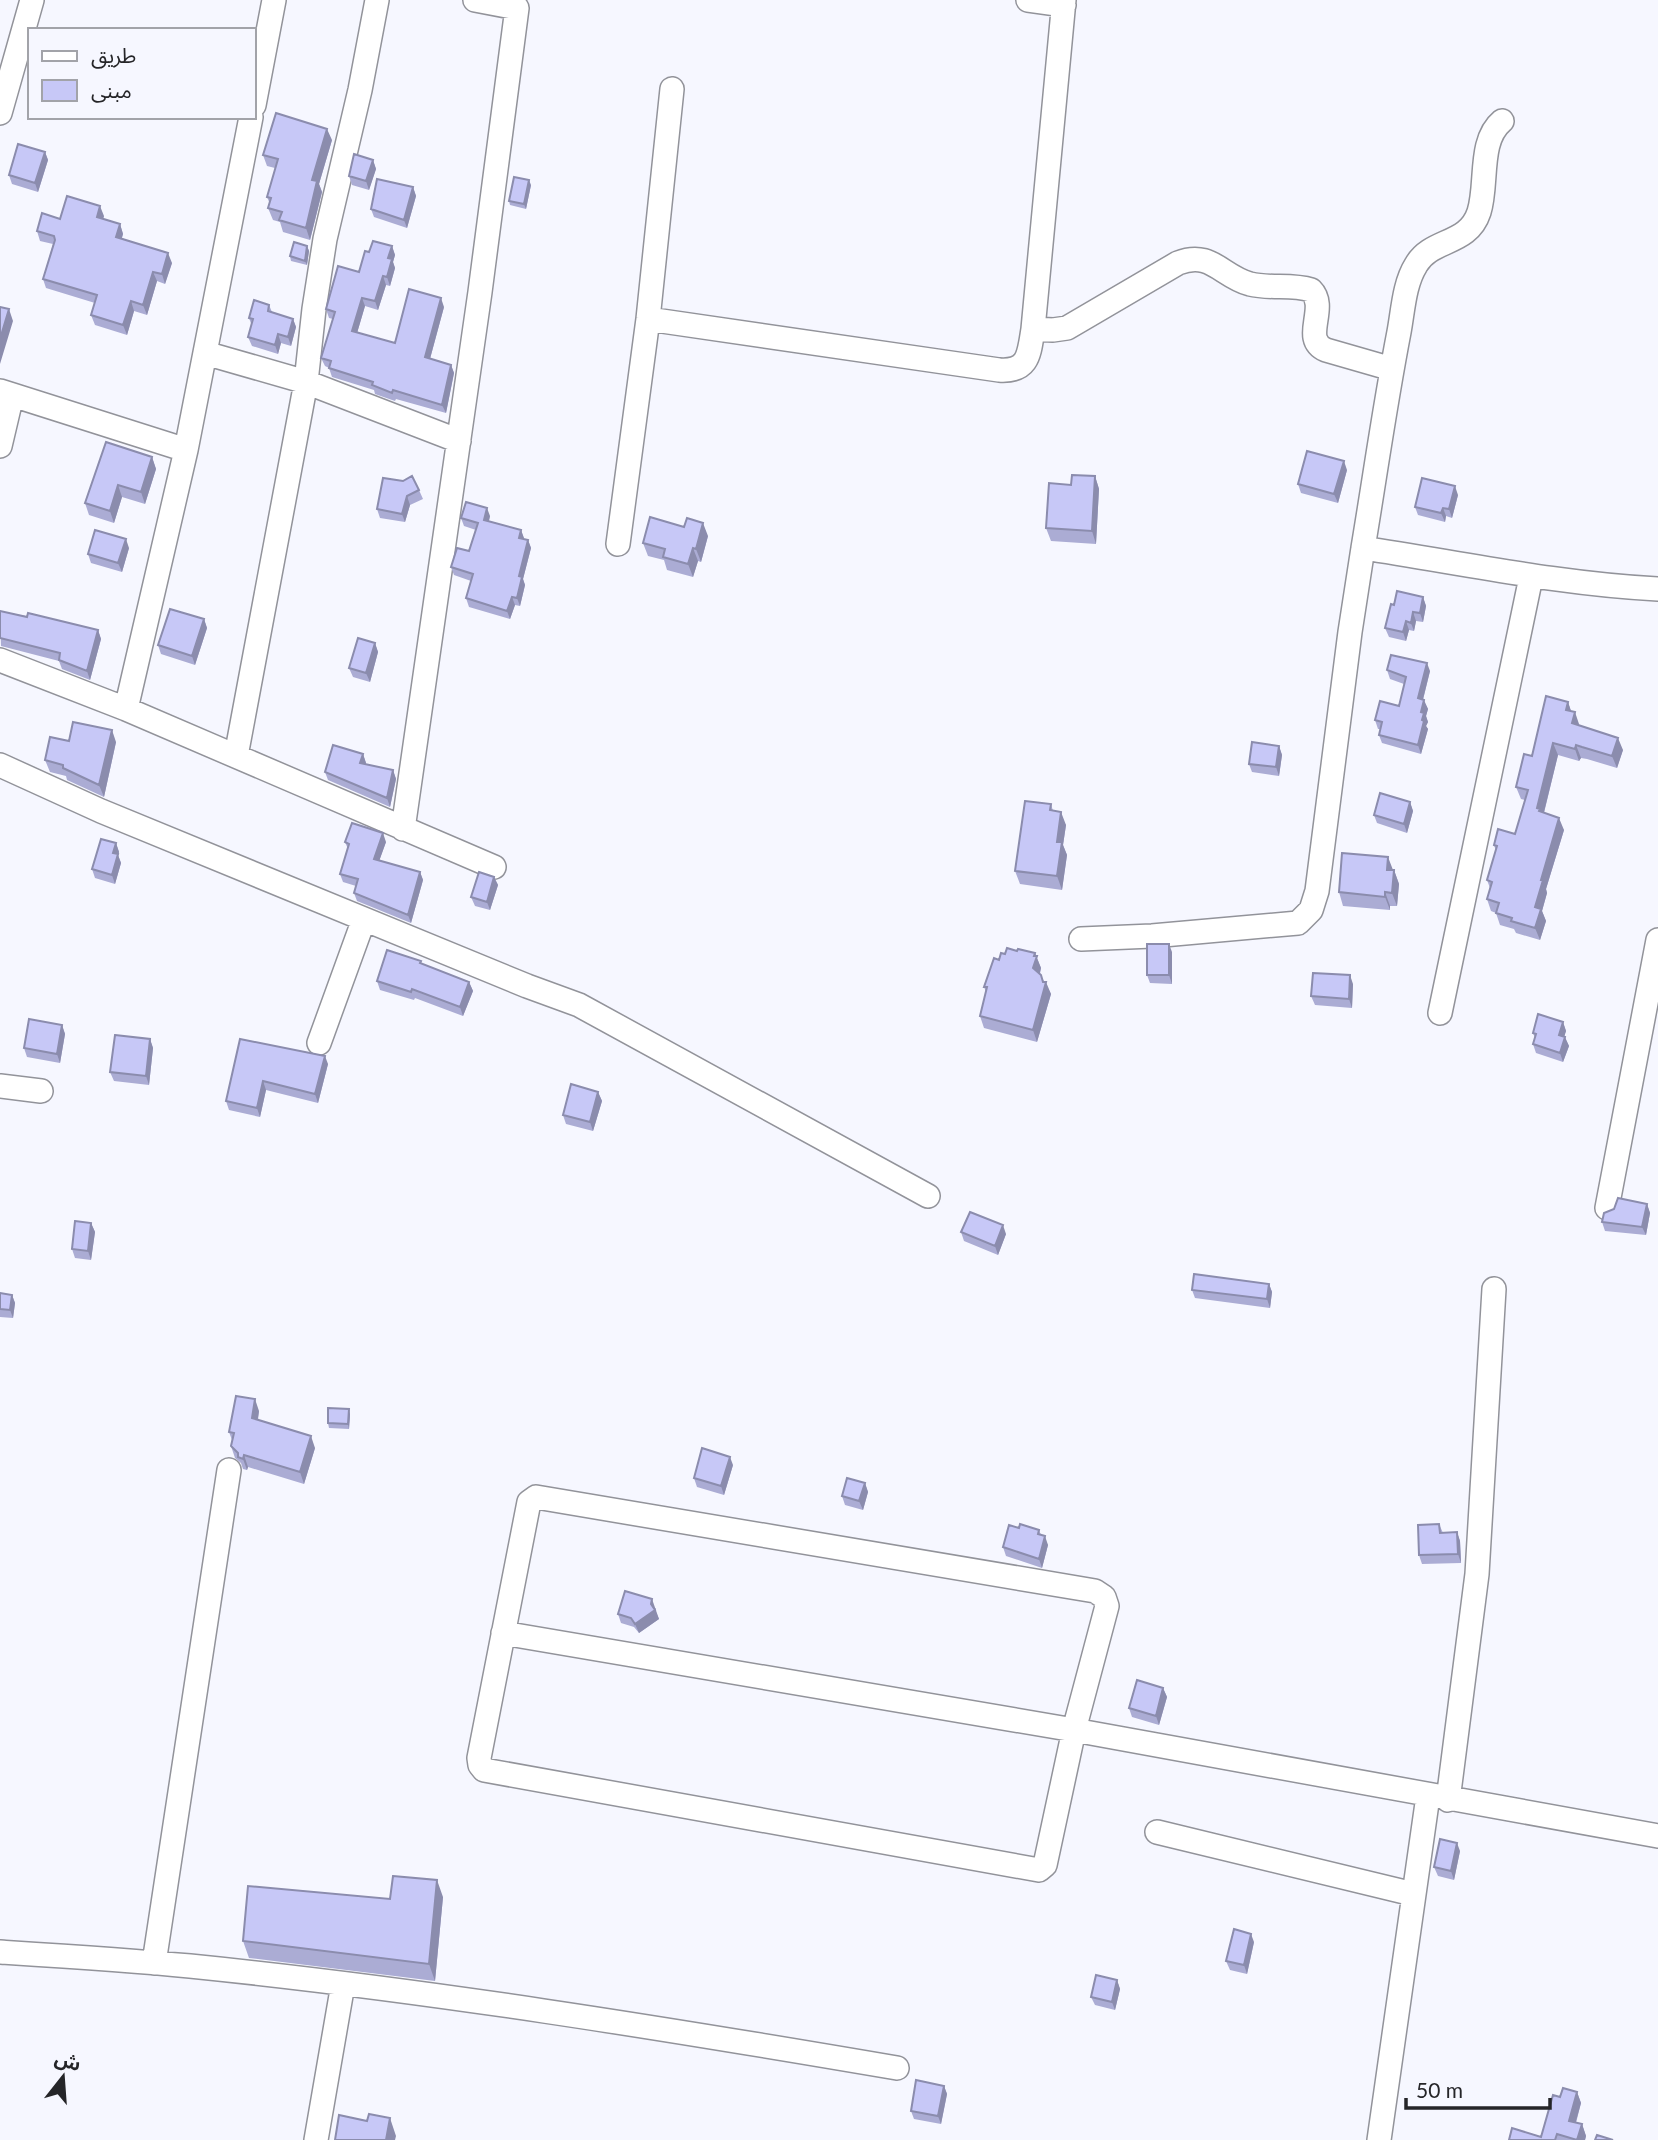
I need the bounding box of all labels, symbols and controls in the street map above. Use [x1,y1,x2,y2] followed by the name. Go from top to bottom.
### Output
[28,28,256,119] legend
[91,42,136,69] text: طريق
[91,77,132,103] text: مبنى
[28,2042,98,2112] north arrow
[52,2045,84,2075] text: ش
[1406,2066,1550,2110] scale bar
[1416,2077,1463,2102] text: 50 m

